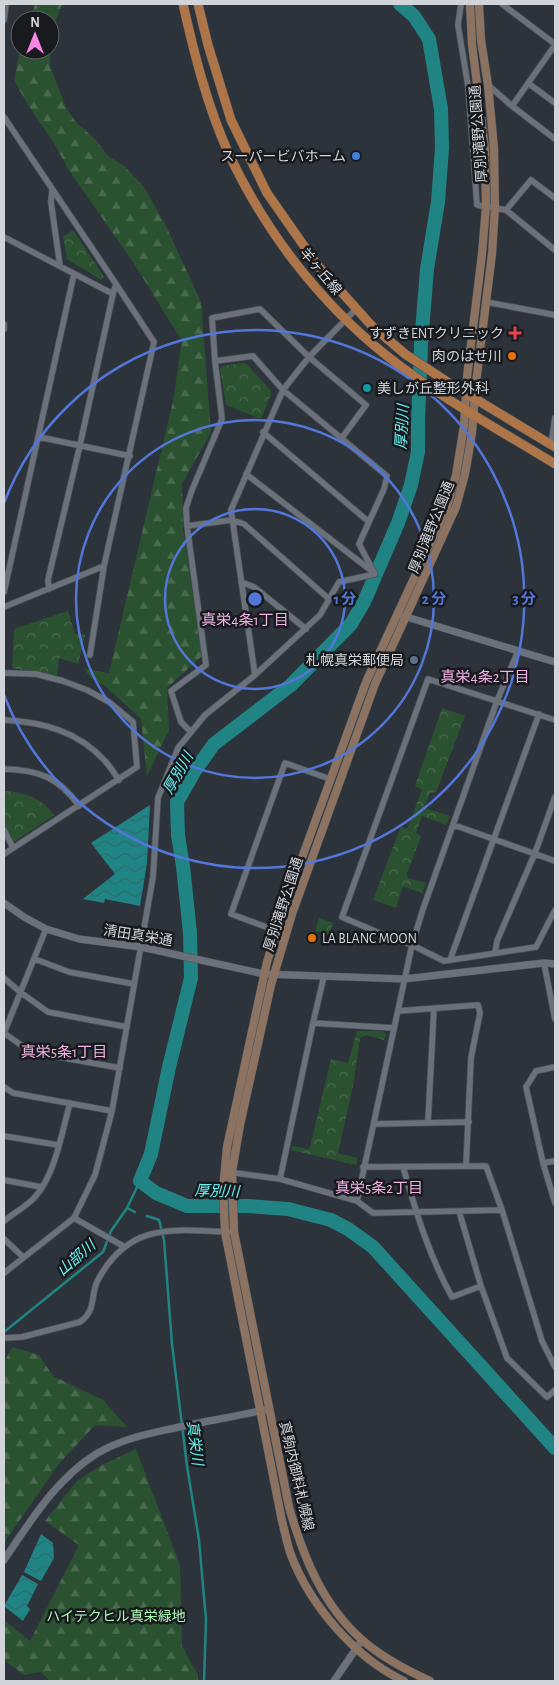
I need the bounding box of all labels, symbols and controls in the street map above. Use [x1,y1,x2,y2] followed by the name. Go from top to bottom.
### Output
[10,10,60,60] north arrow
[30,16,40,30] text: N
[468,85,489,183] street label: 厚別滝野公園通
[221,149,346,164] place label: スーパービバホーム
[350,150,362,162] marker: スーパービバホーム
[297,245,344,298] street label: 羊ヶ丘線
[369,326,504,341] place label: すずきENTクリニック
[508,326,522,340] marker: すずきENTクリニック
[432,349,502,364] place label: 肉のはせ川
[506,350,518,362] marker: 肉のはせ川
[377,380,489,396] place label: 美しが丘整形外科
[361,382,373,394] marker: 美しが丘整形外科
[393,402,411,450] water label: 厚別川
[406,479,457,575] street label: 厚別滝野公園通
[246,590,264,608] centre of rings
[334,591,356,607] text: 1 分
[422,591,446,607] text: 2 分
[512,591,536,607] text: 3 分
[201,612,289,628] district label: 真栄4条1丁目
[306,653,404,668] place label: 札幌真栄郵便局
[408,654,420,666] marker: 札幌真栄郵便局
[440,669,530,685] district label: 真栄4条2丁目
[160,748,197,796] water label: 厚別川
[261,855,306,953] street label: 厚別滝野公園通
[102,923,174,948] street label: 清田真栄通
[306,932,318,944] marker: LA BLANC MOON
[322,932,417,946] place label: LA BLANC MOON
[21,1044,107,1060] district label: 真栄5条1丁目
[335,1180,423,1196] district label: 真栄5条2丁目
[194,1182,242,1200] water label: 厚別川
[54,1236,100,1279] water label: 山部川
[184,1420,206,1468] water label: 真栄川
[277,1420,317,1532] street label: 真駒内御料札幌線
[46,1609,186,1624] park label: ハイテクヒル真栄緑地

